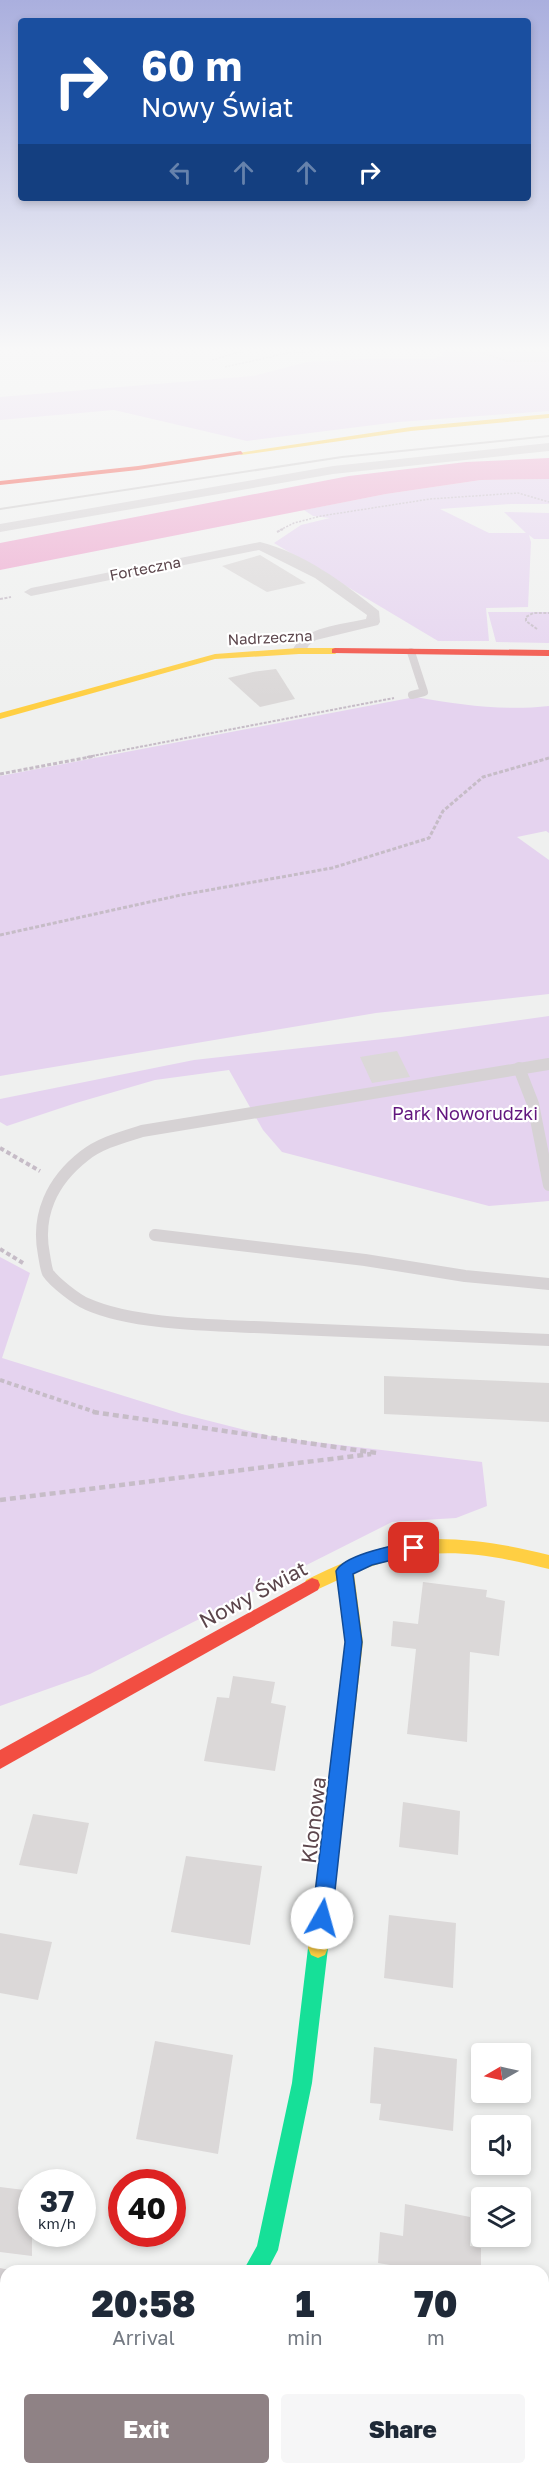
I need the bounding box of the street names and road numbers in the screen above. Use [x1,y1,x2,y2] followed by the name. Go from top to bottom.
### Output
[108,552,182,584] street label: Forteczna
[227,626,313,648] street label: Nadrzeczna
[194,1555,312,1633] street label: Nowy Świat
[295,1775,331,1865] street label: Klonowa

